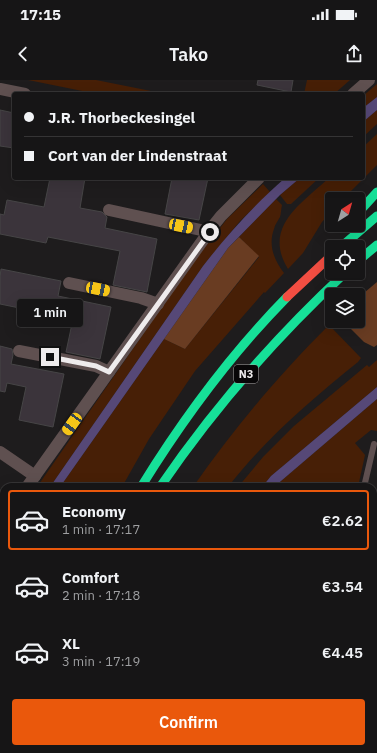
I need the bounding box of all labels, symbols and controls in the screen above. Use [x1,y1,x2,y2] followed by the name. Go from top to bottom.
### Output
[20,5,61,24] text: 17:15
[12,43,34,65] icon: back
[169,43,208,66] text: Tako
[343,43,365,65] icon: share
[48,108,195,127] text: J.R. Thorbeckesingel
[48,146,227,165] text: Cort van der Lindenstraat
[325,192,365,232] north arrow
[325,192,365,328] map controls
[168,218,194,234] car
[201,223,219,241] route start
[325,240,365,280] button: locate
[85,281,111,297] car
[325,288,365,328] button: layers
[17,299,83,327] callout: 1 min
[33,304,67,321] text: 1 min
[41,348,59,366] route end
[234,365,258,383] road number: N3
[60,411,84,437] car
[14,502,50,538] icon: car
[62,502,126,521] text: Economy
[322,511,363,530] text: €2.62
[62,521,140,538] text: 1 min · 17:17
[14,568,50,604] icon: car
[62,568,119,587] text: Comfort
[322,577,363,596] text: €3.54
[62,587,140,604] text: 2 min · 17:18
[14,634,50,670] icon: car
[62,634,80,653] text: XL
[322,643,363,662] text: €4.45
[62,653,140,670] text: 3 min · 17:19
[12,699,365,745] button: Confirm

